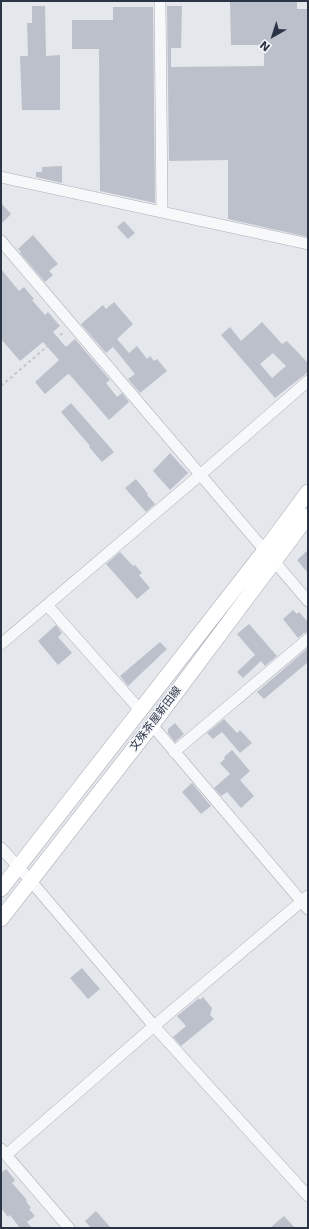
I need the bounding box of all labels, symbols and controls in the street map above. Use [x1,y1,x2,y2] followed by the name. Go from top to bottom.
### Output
[253,16,293,56] north arrow
[257,38,273,54] text: N
[128,684,184,754] street label: 文殊茶屋新田線

